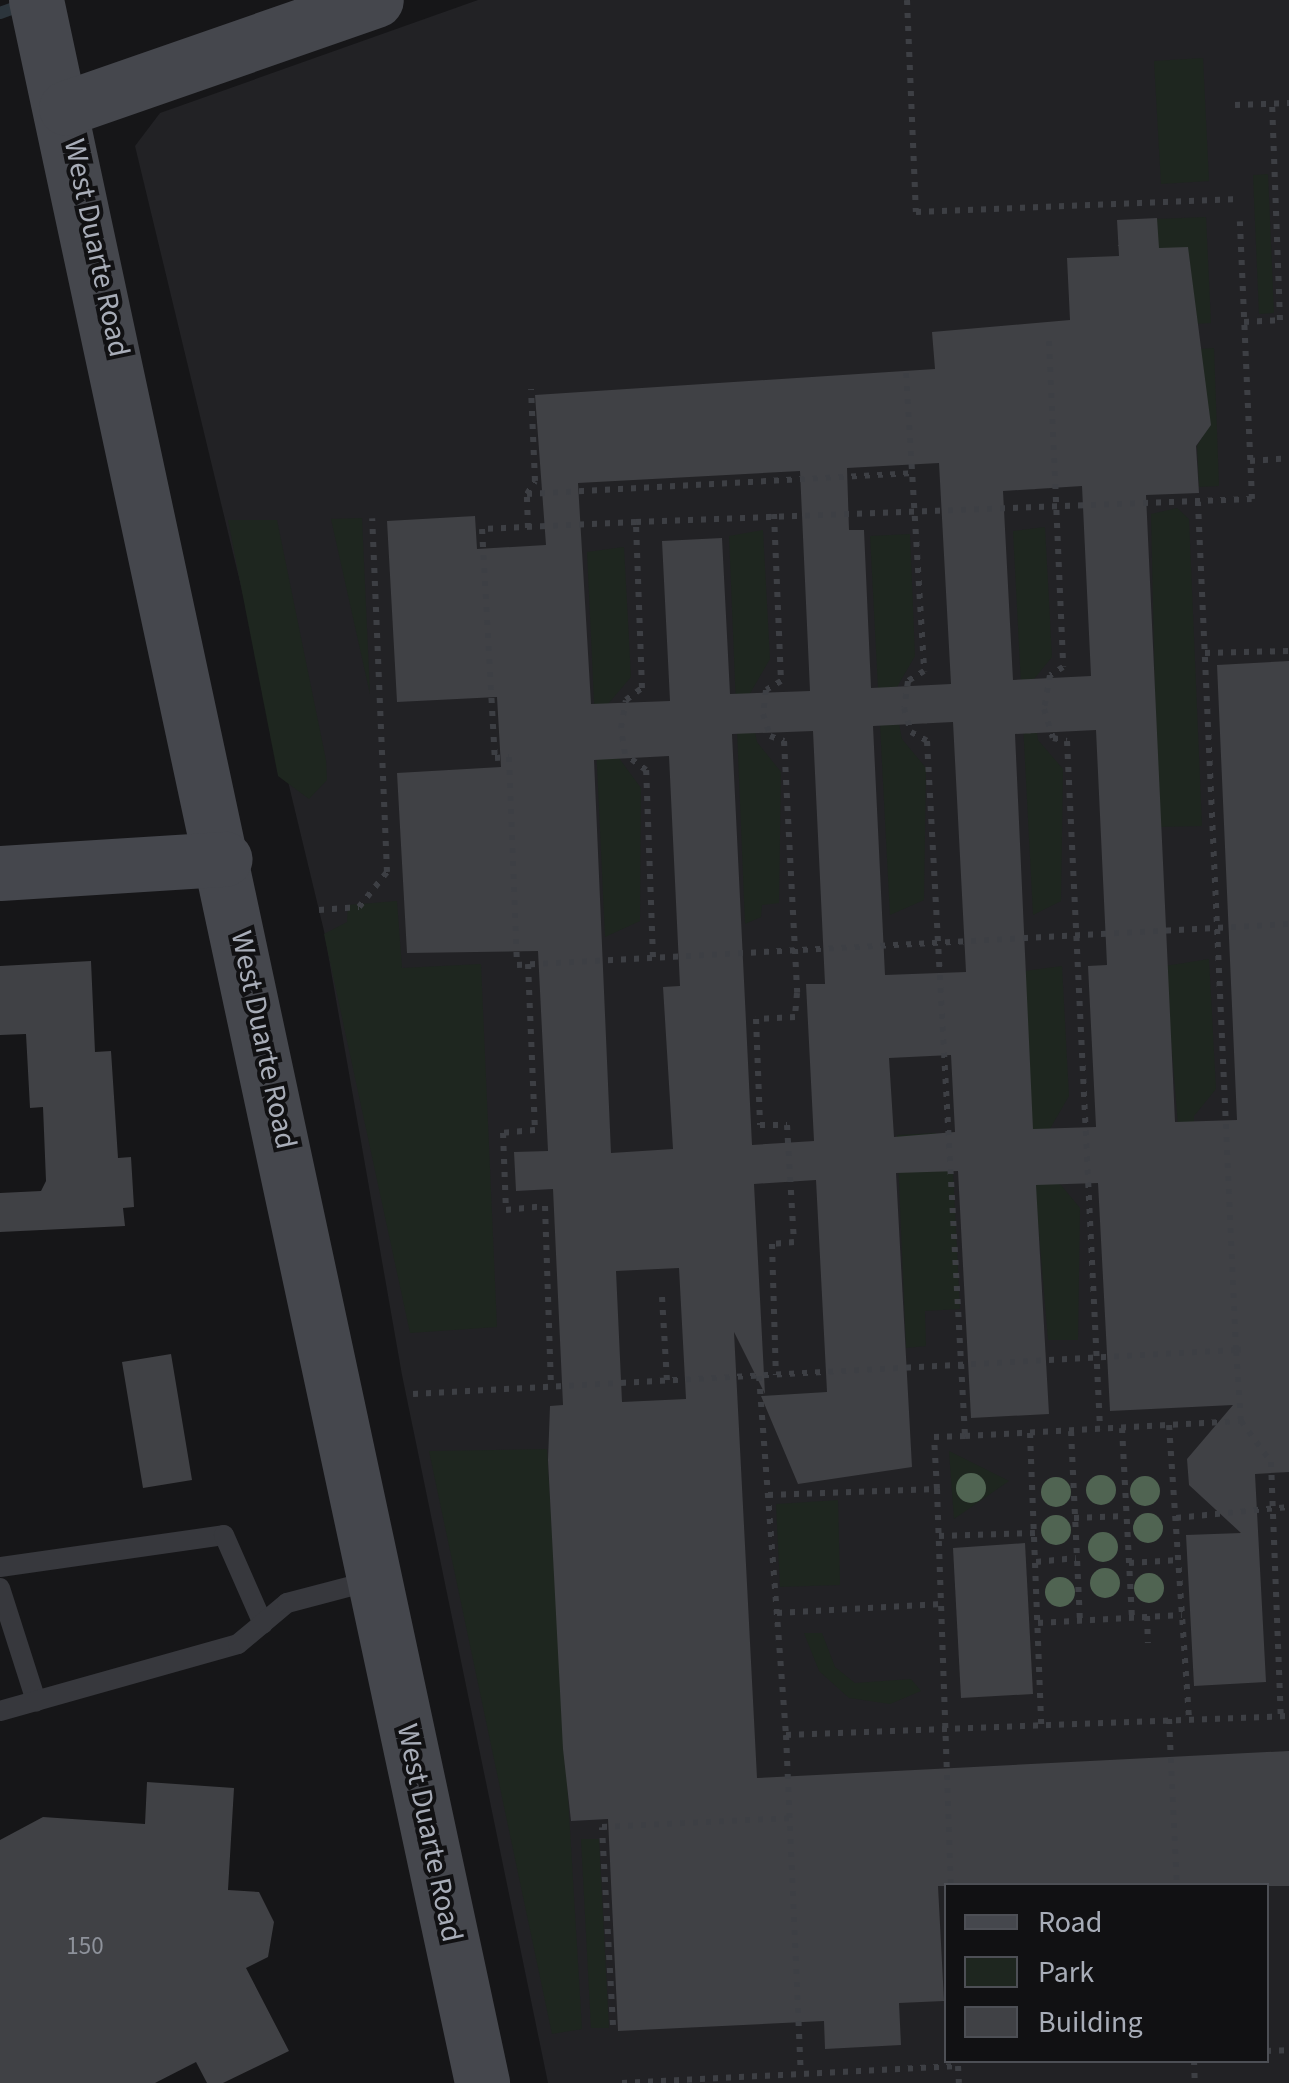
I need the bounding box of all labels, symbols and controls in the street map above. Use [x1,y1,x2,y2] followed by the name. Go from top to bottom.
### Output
[55,136,137,360] street label: West Duarte Road
[222,928,304,1152] street label: West Duarte Road
[388,1721,470,1945] street label: West Duarte Road
[944,1883,1269,2063] legend
[1038,1901,1102,1944] text: Road
[66,1931,104,1961] house number: 150
[1038,1951,1094,1994] text: Park
[1038,2001,1143,2044] text: Building

